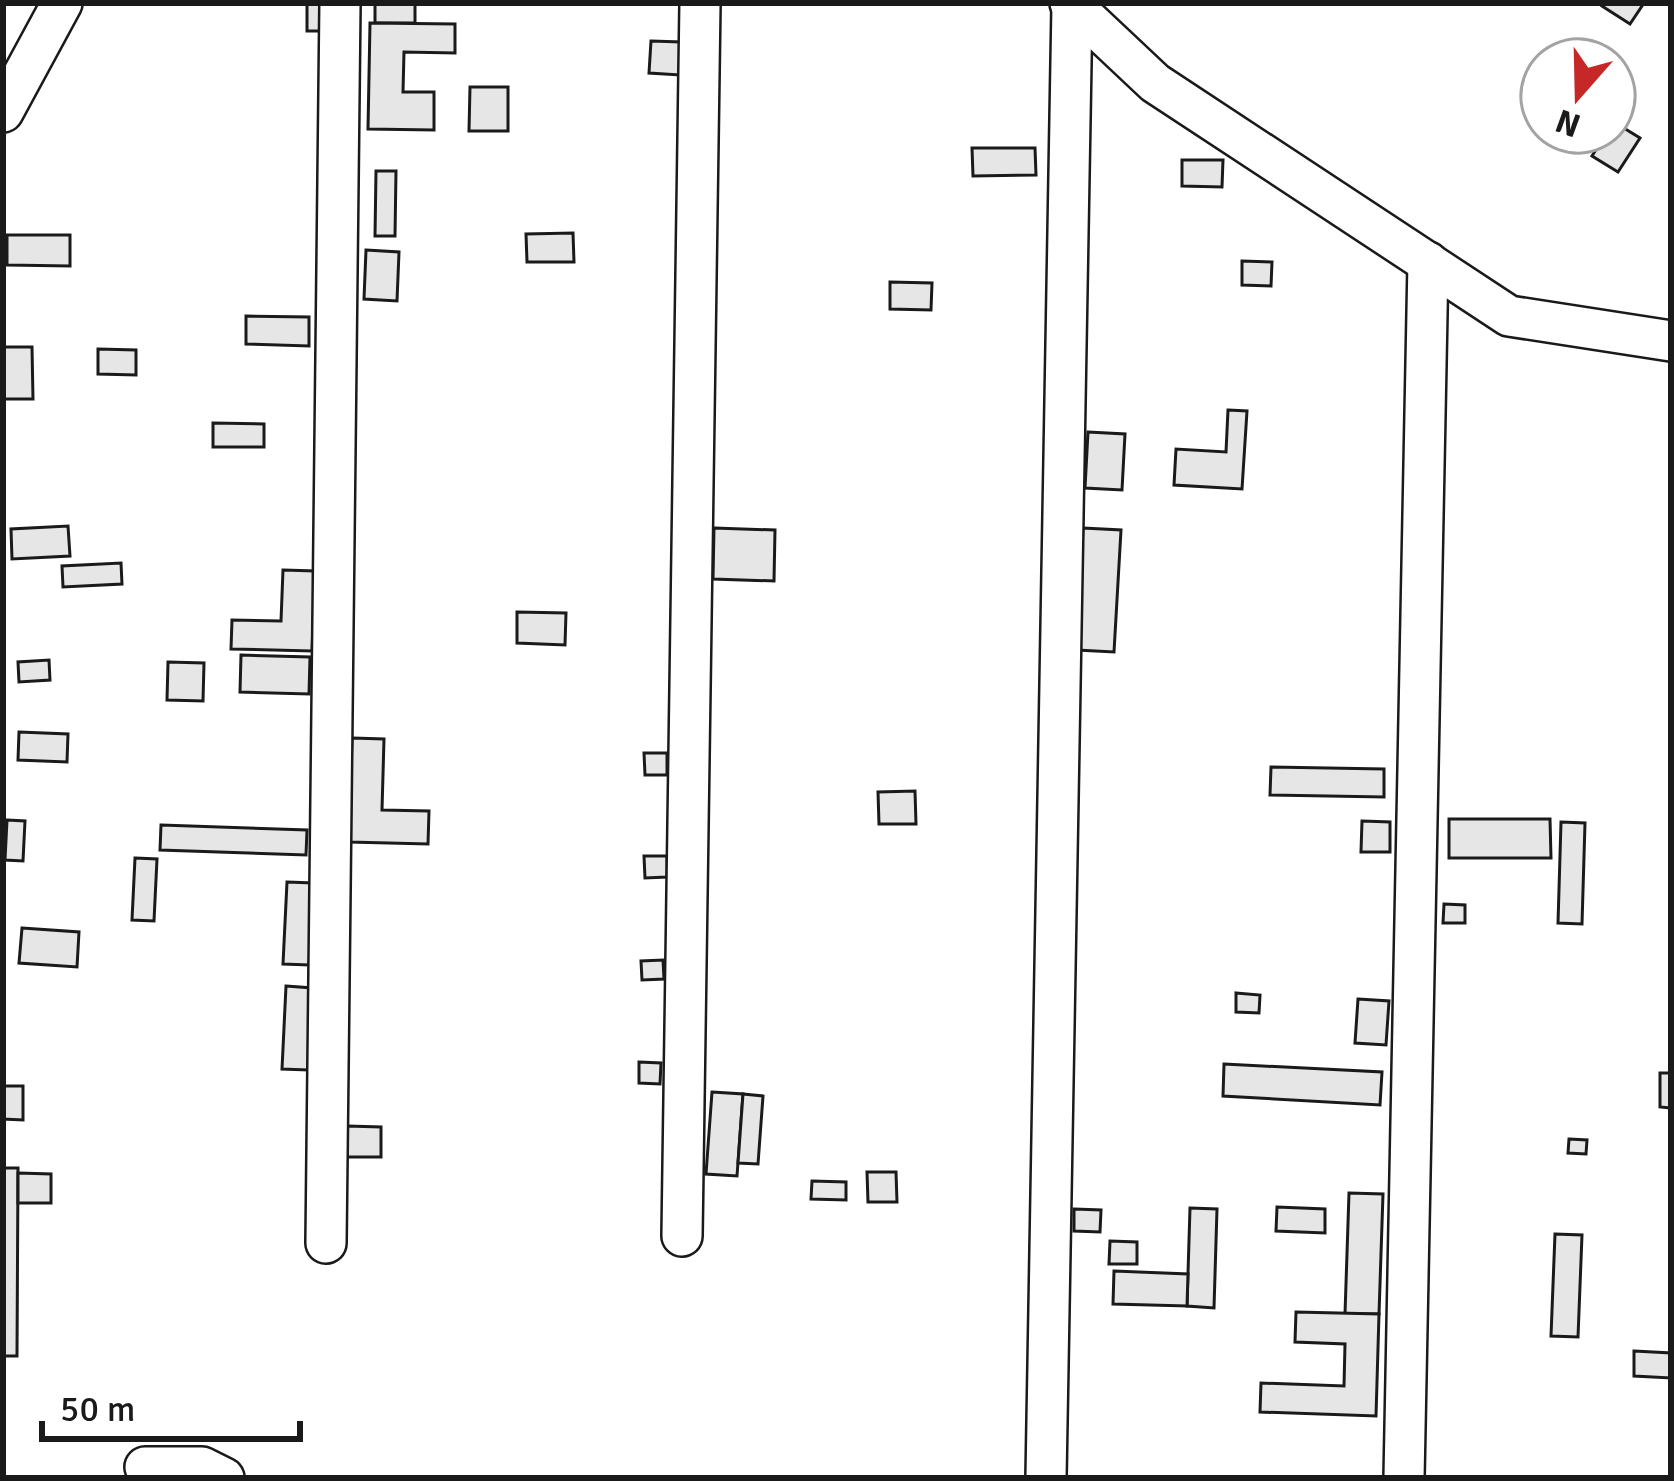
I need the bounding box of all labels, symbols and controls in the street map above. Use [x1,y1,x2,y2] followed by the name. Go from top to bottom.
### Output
[1518,36,1638,156] north arrow
[1550,100,1586,146] text: N
[42,1367,300,1441] scale bar
[60,1387,136,1432] text: 50 m

